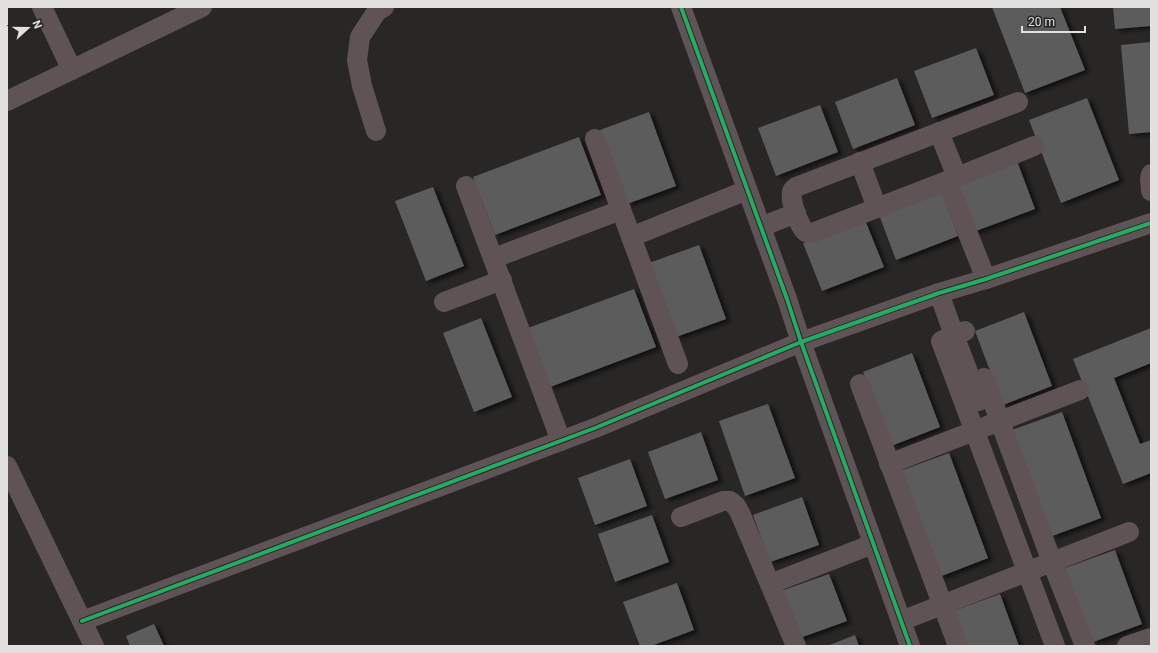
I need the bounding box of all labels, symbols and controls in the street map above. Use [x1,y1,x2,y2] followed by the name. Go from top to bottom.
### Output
[8,8,48,48] north arrow
[1022,8,1085,34] scale bar
[1028,15,1055,29] text: 20 m
[29,19,44,31] text: N

